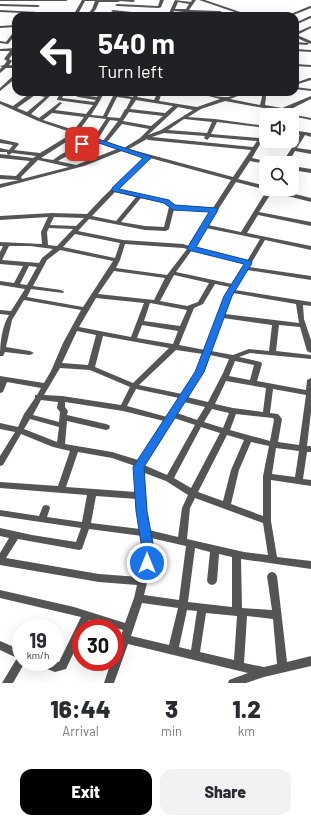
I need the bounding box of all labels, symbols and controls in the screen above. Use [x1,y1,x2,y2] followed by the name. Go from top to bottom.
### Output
[98,26,175,60] text: 540 m
[32,28,84,80] icon: left
[98,60,164,82] text: Turn left
[259,108,299,196] map controls
[259,108,299,148] button: sound
[65,127,99,161] pin
[71,133,93,155] icon: arrive
[259,156,299,196] button: search
[126,542,168,584] position arrow
[72,619,124,671] speed limit sign: 30
[29,628,47,652] text: 19
[27,649,49,661] text: km/h
[50,694,111,723] text: 16:44
[165,694,178,723] text: 3
[232,694,261,723] text: 1.2
[62,723,99,739] text: Arrival
[161,723,182,739] text: min
[238,723,255,739] text: km
[20,769,152,815] button: Exit
[160,769,291,815] button: Share

